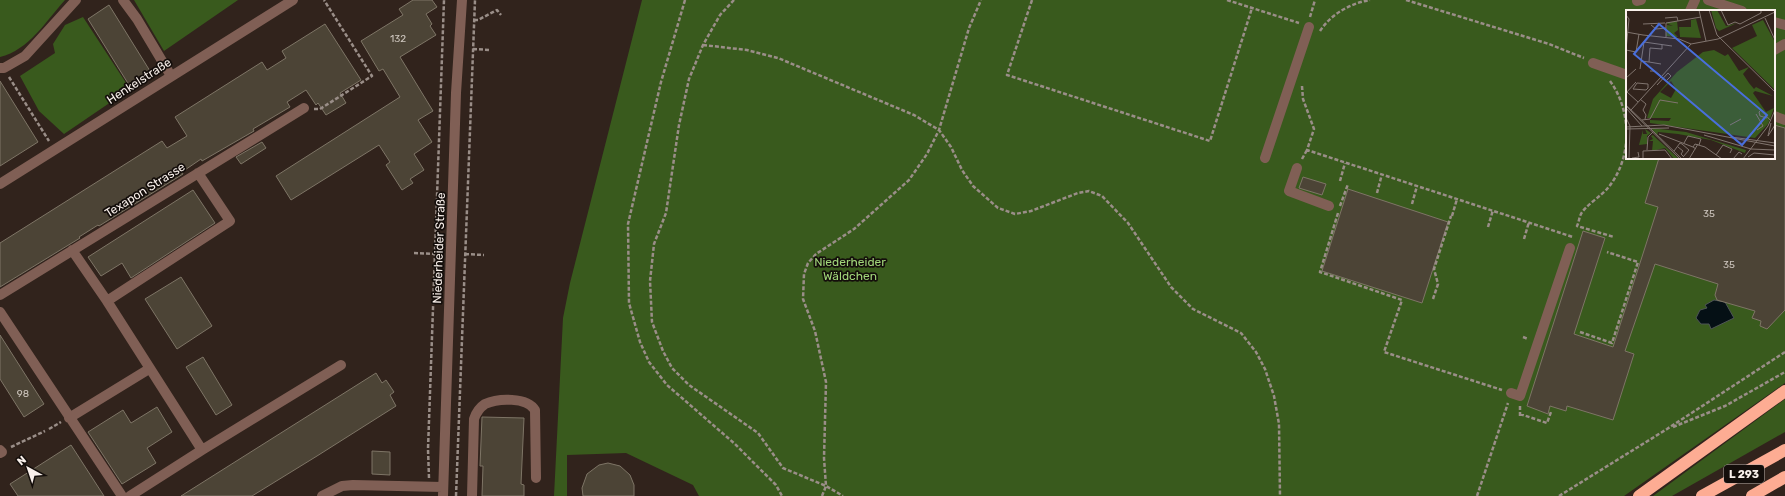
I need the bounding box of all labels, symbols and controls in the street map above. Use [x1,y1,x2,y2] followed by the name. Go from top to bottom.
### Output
[1626,10,1775,159] inset map
[390,33,406,45] house number: 132
[104,55,174,107] street label: Henkelstraße
[102,160,188,220] street label: Texapon Strasse
[430,192,448,304] street label: Niederheider Straße
[1703,208,1715,220] house number: 35
[814,255,886,283] park label: Niederheider Wäldchen
[1723,259,1735,271] house number: 35
[17,388,29,400] house number: 98
[8,448,48,488] north arrow
[15,453,29,468] text: N
[1724,465,1764,483] road number: L 293

